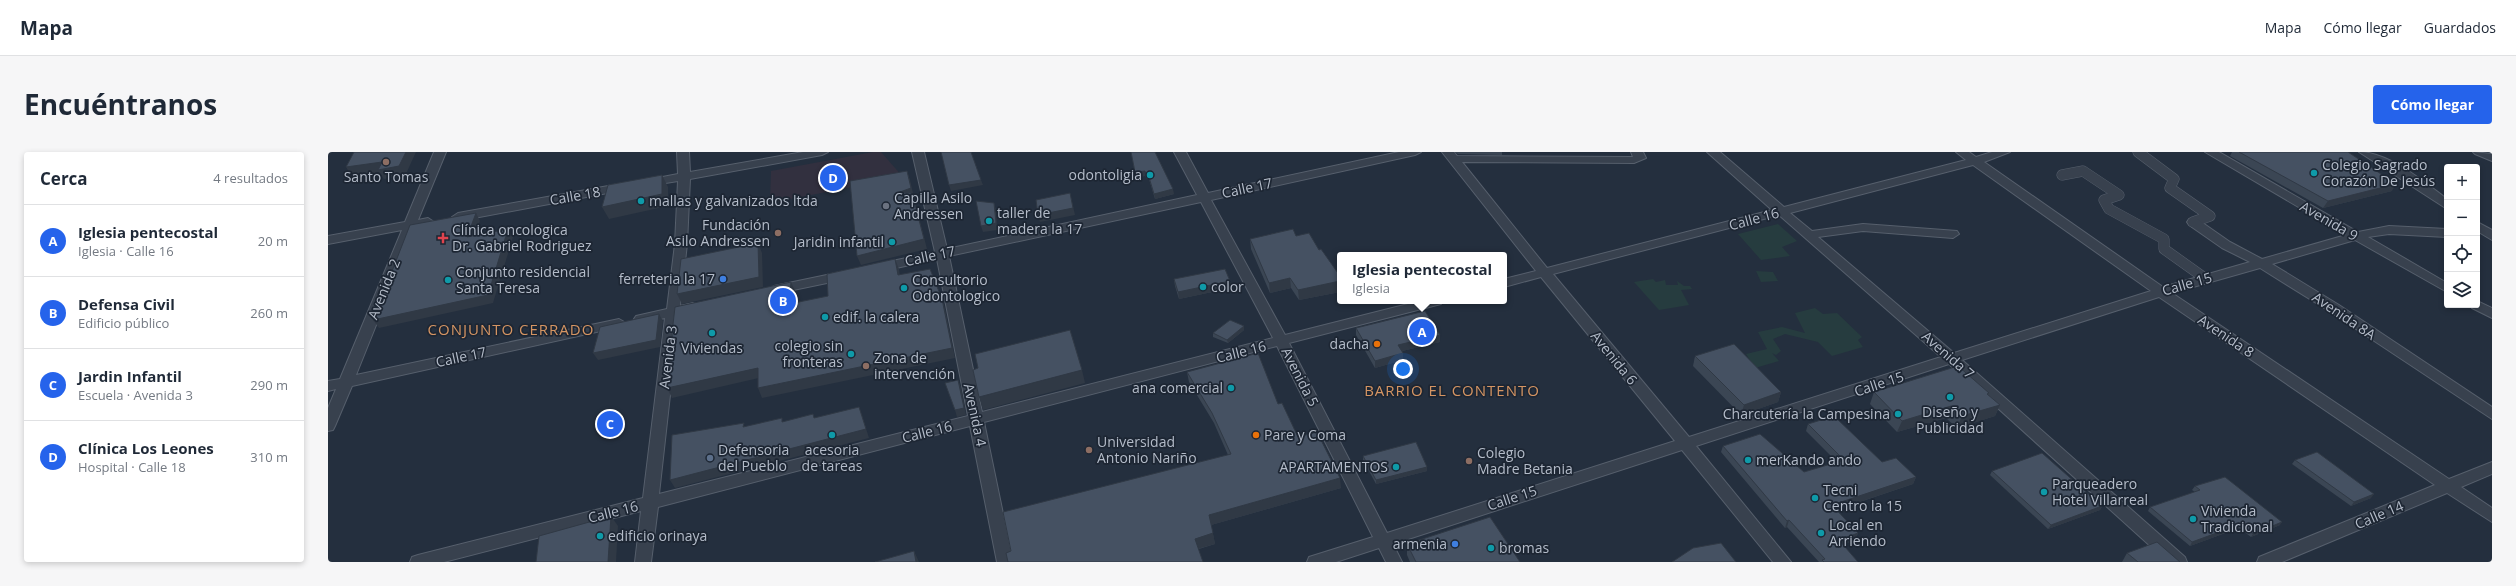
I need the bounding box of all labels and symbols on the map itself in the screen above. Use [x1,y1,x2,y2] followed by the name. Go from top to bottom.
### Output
[2322,155,2435,190] place label: Colegio Sagrado Corazón De Jesús
[381,157,391,167] marker: Santo Tomas
[820,163,846,193] pin: D
[1069,165,1142,184] place label: odontoligia
[344,167,429,186] place label: Santo Tomas
[2309,168,2319,178] marker: Colegio Sagrado Corazón De Jesús
[1145,170,1155,180] marker: odontoligia
[1220,173,1274,202] street label: Calle 17
[548,182,602,209] street label: Calle 18
[894,188,972,223] place label: Capilla Asilo Andressen
[649,191,818,210] place label: mallas y galvanizados ltda
[636,196,646,206] marker: mallas y galvanizados ltda
[2297,196,2362,245] street label: Avenida 9
[881,201,891,211] marker: Capilla Asilo Andressen
[997,203,1082,238] place label: taller de madera la 17
[1727,203,1781,234] street label: Calle 16
[666,215,770,250] place label: Fundación Asilo Andressen
[984,216,994,226] marker: taller de madera la 17
[452,220,592,255] place label: Clínica oncologica Dr. Gabriel Rodriguez
[773,228,783,238] marker: Fundación Asilo Andressen
[437,232,449,244] marker: Clínica oncologica Dr. Gabriel Rodriguez
[792,232,884,251] place label: Jaridin infantil
[887,237,897,247] marker: Jaridin infantil
[903,241,957,270] street label: Calle 17
[363,256,404,322] street label: Avenida 2
[456,262,590,297] place label: Conjunto residencial Santa Teresa
[2160,267,2214,300] street label: Calle 15
[619,269,715,288] place label: ferreteria la 17
[912,270,1000,305] place label: Consultorio Odontologico
[718,274,728,284] marker: ferreteria la 17
[443,275,453,285] marker: Conjunto residencial Santa Teresa
[1211,277,1244,296] place label: color
[1198,282,1208,292] marker: color
[899,283,909,293] marker: Consultorio Odontologico
[770,286,796,316] pin: B
[2309,287,2380,344] street label: Avenida 8A
[833,307,919,326] place label: edif. la calera
[2195,310,2258,361] street label: Avenida 8
[820,312,830,322] marker: edif. la calera
[1409,317,1435,347] pin: A
[428,319,594,339] district label: CONJUNTO CERRADO
[654,324,681,390] street label: Avenida 3
[1587,327,1642,388] street label: Avenida 6
[1918,327,1979,383] street label: Avenida 7
[707,328,717,338] marker: Viviendas
[1330,334,1369,353] place label: dacha
[774,336,843,371] place label: colegio sin fronteras
[1214,336,1268,367] street label: Calle 16
[681,338,743,357] place label: Viviendas
[1372,339,1382,349] marker: dacha
[434,342,488,371] street label: Calle 17
[1277,344,1323,410] street label: Avenida 5
[874,348,955,383] place label: Zona de intervención
[846,349,856,359] marker: colegio sin fronteras
[1393,359,1413,379] your location
[861,361,871,371] marker: Zona de intervención
[1852,367,1906,400] street label: Calle 15
[1132,378,1223,397] place label: ana comercial
[1364,380,1540,400] district label: BARRIO EL CONTENTO
[960,382,991,448] street label: Avenida 4
[1226,383,1236,393] marker: ana comercial
[1945,392,1955,402] marker: Diseño y Publicidad
[1916,402,1984,437] place label: Diseño y Publicidad
[1723,404,1890,423] place label: Charcutería la Campesina
[597,409,623,439] pin: C
[1893,409,1903,419] marker: Charcutería la Campesina
[900,416,954,447] street label: Calle 16
[1264,425,1346,444] place label: Pare y Coma
[827,430,837,440] marker: acesoria de tareas
[1251,430,1261,440] marker: Pare y Coma
[1097,432,1197,467] place label: Universidad Antonio Nariño
[718,440,789,475] place label: Defensoria del Pueblo
[802,440,863,475] place label: acesoria de tareas
[1477,443,1573,478] place label: Colegio Madre Betania
[1084,445,1094,455] marker: Universidad Antonio Nariño
[1756,450,1861,469] place label: merKando ando
[705,453,715,463] marker: Defensoria del Pueblo
[1743,455,1753,465] marker: merKando ando
[1464,456,1474,466] marker: Colegio Madre Betania
[1279,457,1388,476] place label: APARTAMENTOS
[1391,462,1401,472] marker: APARTAMENTOS
[2052,474,2148,509] place label: Parqueadero Hotel Villarreal
[1823,480,1902,515] place label: Tecni Centro la 15
[1485,481,1539,514] street label: Calle 15
[2039,487,2049,497] marker: Parqueadero Hotel Villarreal
[1810,493,1820,503] marker: Tecni Centro la 15
[586,496,640,527] street label: Calle 16
[2352,496,2406,533] street label: Calle 14
[2201,501,2273,536] place label: Vivienda Tradicional
[2188,514,2198,524] marker: Vivienda Tradicional
[1829,515,1886,550] place label: Local en Arriendo
[608,526,707,545] place label: edificio orinaya
[1816,528,1826,538] marker: Local en Arriendo
[595,531,605,541] marker: edificio orinaya
[1393,534,1447,553] place label: armenia
[1499,538,1549,557] place label: bromas
[1450,539,1460,549] marker: armenia
[1486,543,1496,553] marker: bromas

